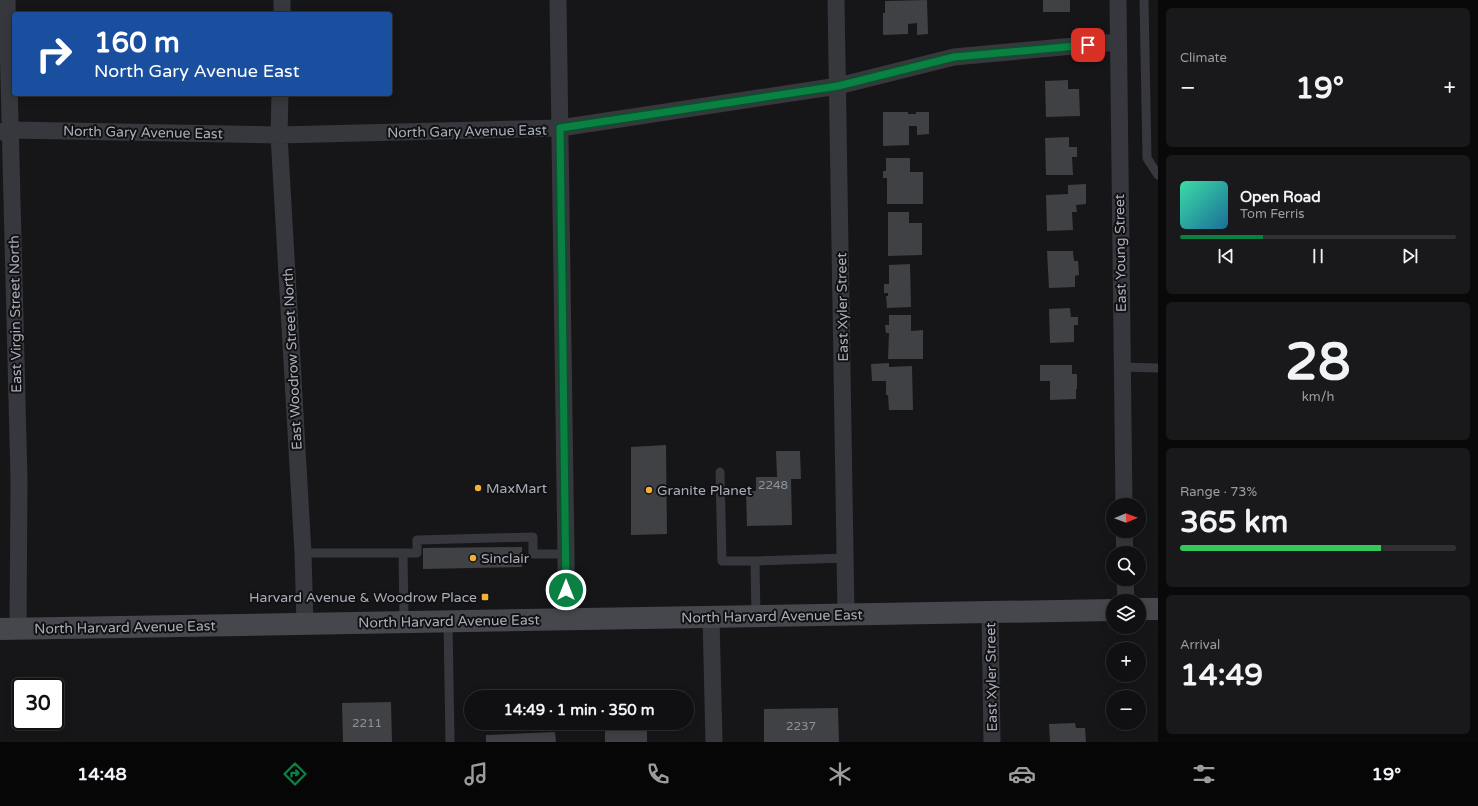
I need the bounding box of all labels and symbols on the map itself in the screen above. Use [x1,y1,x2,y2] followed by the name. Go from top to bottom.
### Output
[1071,28,1105,62] pin
[387,122,548,141] street label: North Gary Avenue East
[63,123,224,142] street label: North Gary Avenue East
[1111,193,1130,312] street label: East Young Street
[6,235,25,393] street label: East Virgin Street North
[833,252,852,362] street label: East Xyler Street
[279,267,306,451] street label: East Woodrow Street North
[758,478,788,492] house number: 2248
[486,480,548,497] place label: MaxMart
[657,482,753,499] place label: Granite Planet
[473,483,483,493] marker: MaxMart
[644,485,654,495] marker: Granite Planet
[1106,498,1146,538] north arrow
[481,550,530,567] place label: Sinclair
[468,553,478,563] marker: Sinclair
[545,569,587,611] position arrow
[249,589,477,606] place label: Harvard Avenue & Woodrow Place
[480,592,490,602] marker: Harvard Avenue & Woodrow Place
[681,606,864,627] street label: North Harvard Avenue East
[358,611,541,632] street label: North Harvard Avenue East
[34,617,217,638] street label: North Harvard Avenue East
[982,622,1001,732] street label: East Xyler Street
[12,678,64,730] speed limit sign: 30
[352,716,382,730] house number: 2211
[786,719,816,733] house number: 2237

